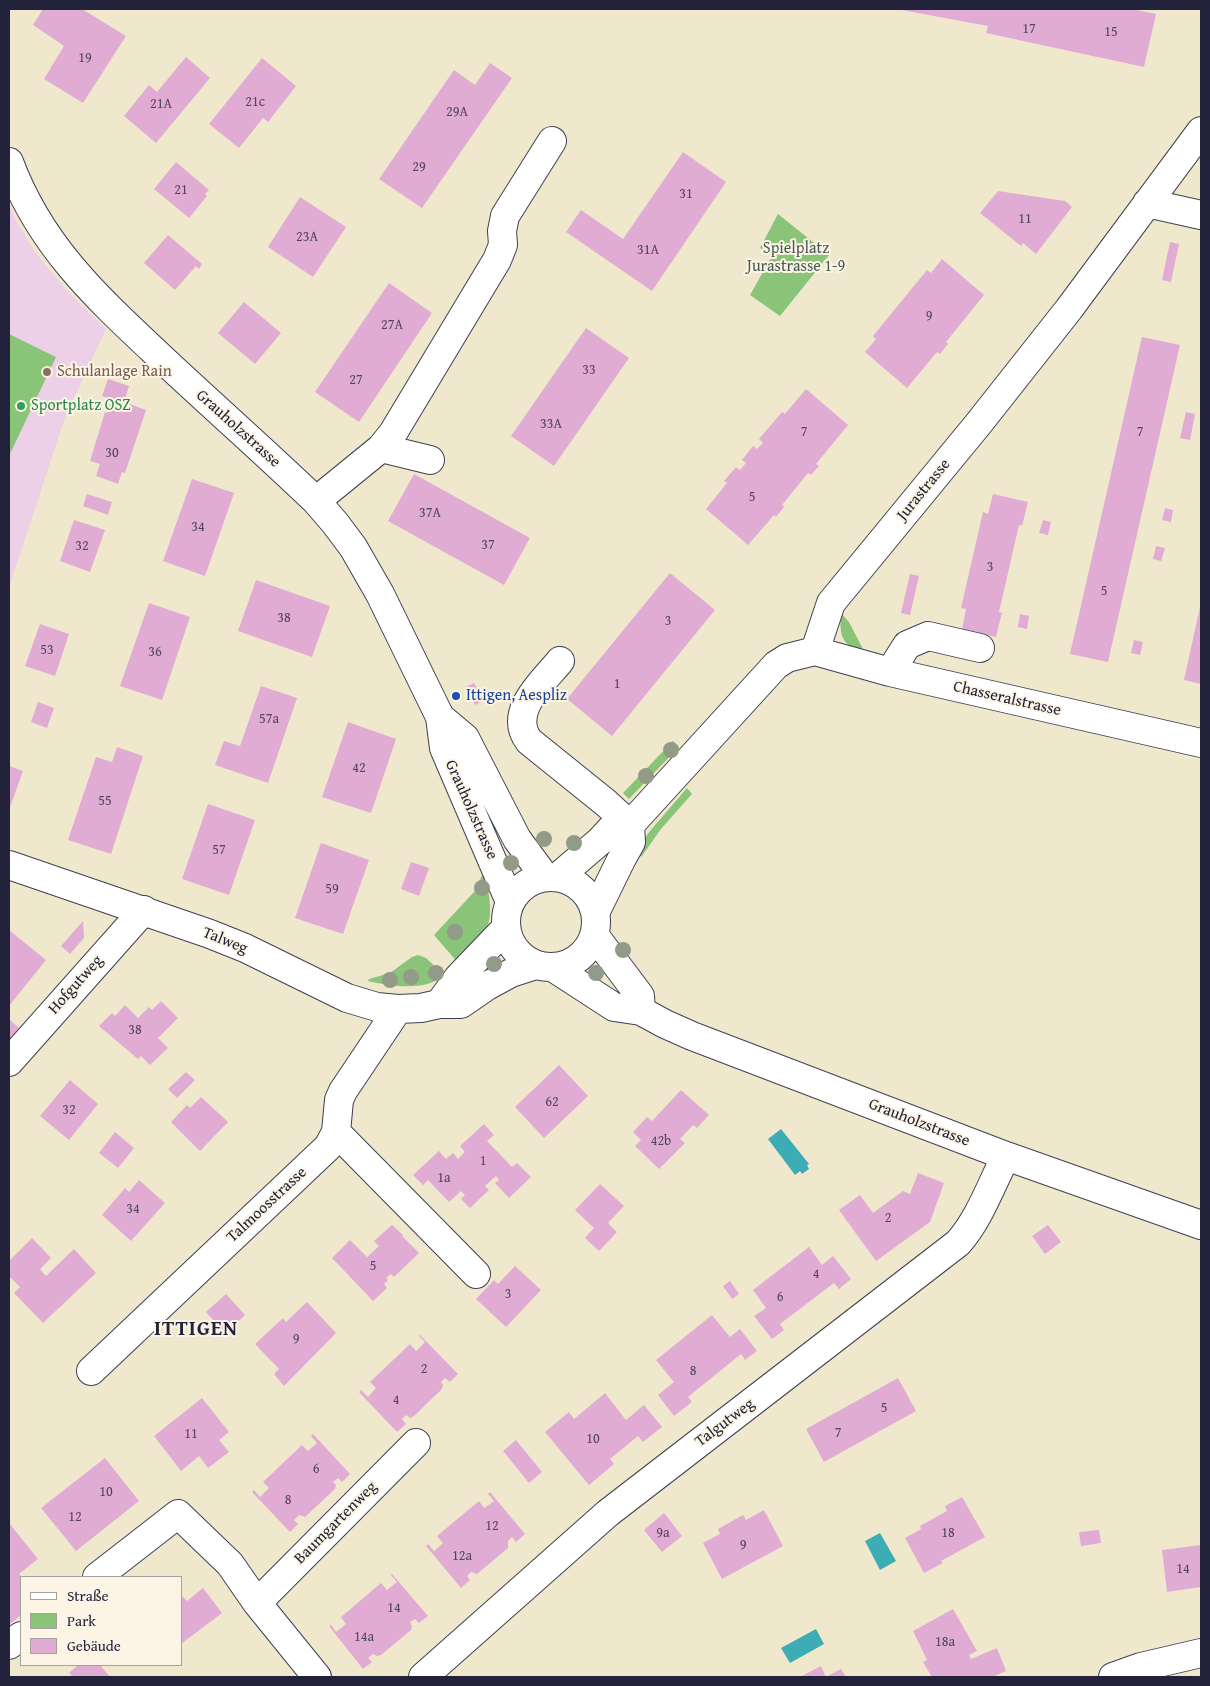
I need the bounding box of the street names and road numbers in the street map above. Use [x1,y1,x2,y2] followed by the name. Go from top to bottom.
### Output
[192,386,284,472] street label: Grauholzstrasse
[893,455,955,525] street label: Jurastrasse
[951,677,1063,721] street label: Chasseralstrasse
[440,757,502,863] street label: Grauholzstrasse
[200,923,250,959] street label: Talweg
[45,952,107,1018] street label: Hofgutweg
[866,1095,972,1151] street label: Grauholzstrasse
[223,1163,311,1247] street label: Talmoosstrasse
[692,1395,758,1451] street label: Talgutweg
[291,1478,381,1568] street label: Baumgartenweg

